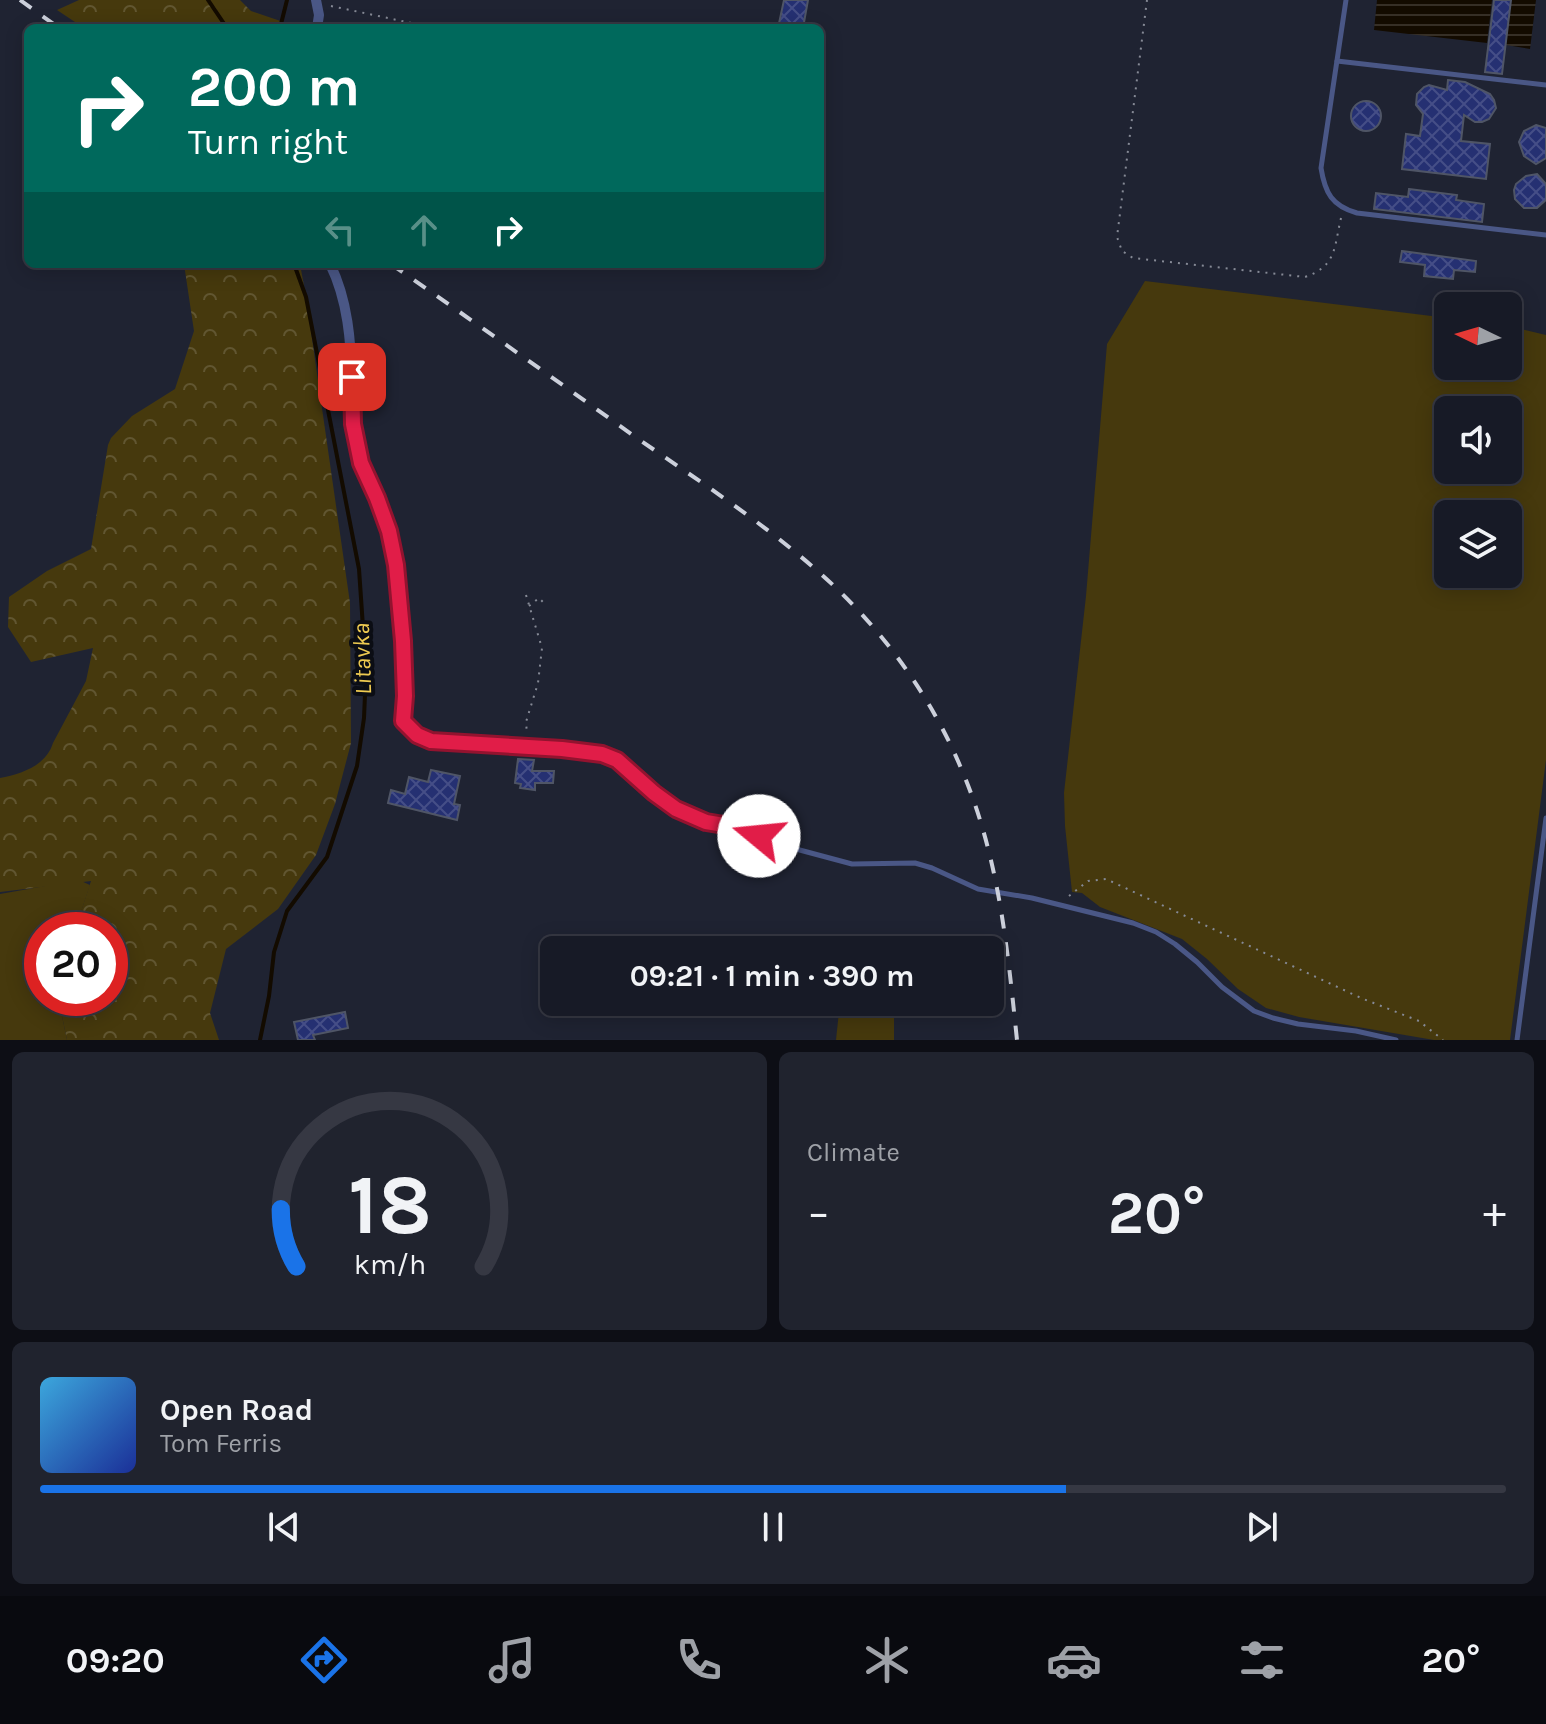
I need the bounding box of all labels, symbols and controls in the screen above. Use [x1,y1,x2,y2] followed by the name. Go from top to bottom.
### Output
[188,54,360,119] text: 200 m
[56,56,160,160] icon: right
[188,121,348,163] text: Turn right
[318,208,362,252] icon: left
[402,208,446,252] icon: ahead
[486,208,530,252] icon: right
[1434,292,1522,380] north arrow
[1434,292,1522,588] map controls
[318,343,386,411] pin
[330,355,374,399] icon: arrive
[1434,396,1522,484] button: sound
[1434,500,1522,588] button: layers
[347,623,377,695] water label: Litavka
[717,794,801,878] position arrow
[24,912,128,1016] speed limit sign: 20
[630,958,914,994] text: 09:21 · 1 min · 390 m
[807,1137,900,1168] text: Climate
[348,1157,431,1254] text: 18
[1108,1178,1205,1248] text: 20°
[807,1187,830,1238] text: −
[1483,1187,1506,1238] text: +
[353,1248,426,1281] text: km/h
[160,1392,313,1428] text: Open Road
[160,1428,282,1459] text: Tom Ferris
[262,1505,306,1549] icon: previous
[751,1505,795,1549] icon: pause
[1240,1505,1284,1549] icon: next
[296,1632,352,1688] icon: directions
[484,1632,540,1688] icon: music
[671,1632,727,1688] icon: phone
[859,1632,915,1688] icon: climate
[1046,1632,1102,1688] icon: car
[1234,1632,1290,1688] icon: filters
[66,1639,165,1681] text: 09:20
[1422,1639,1480,1681] text: 20°

